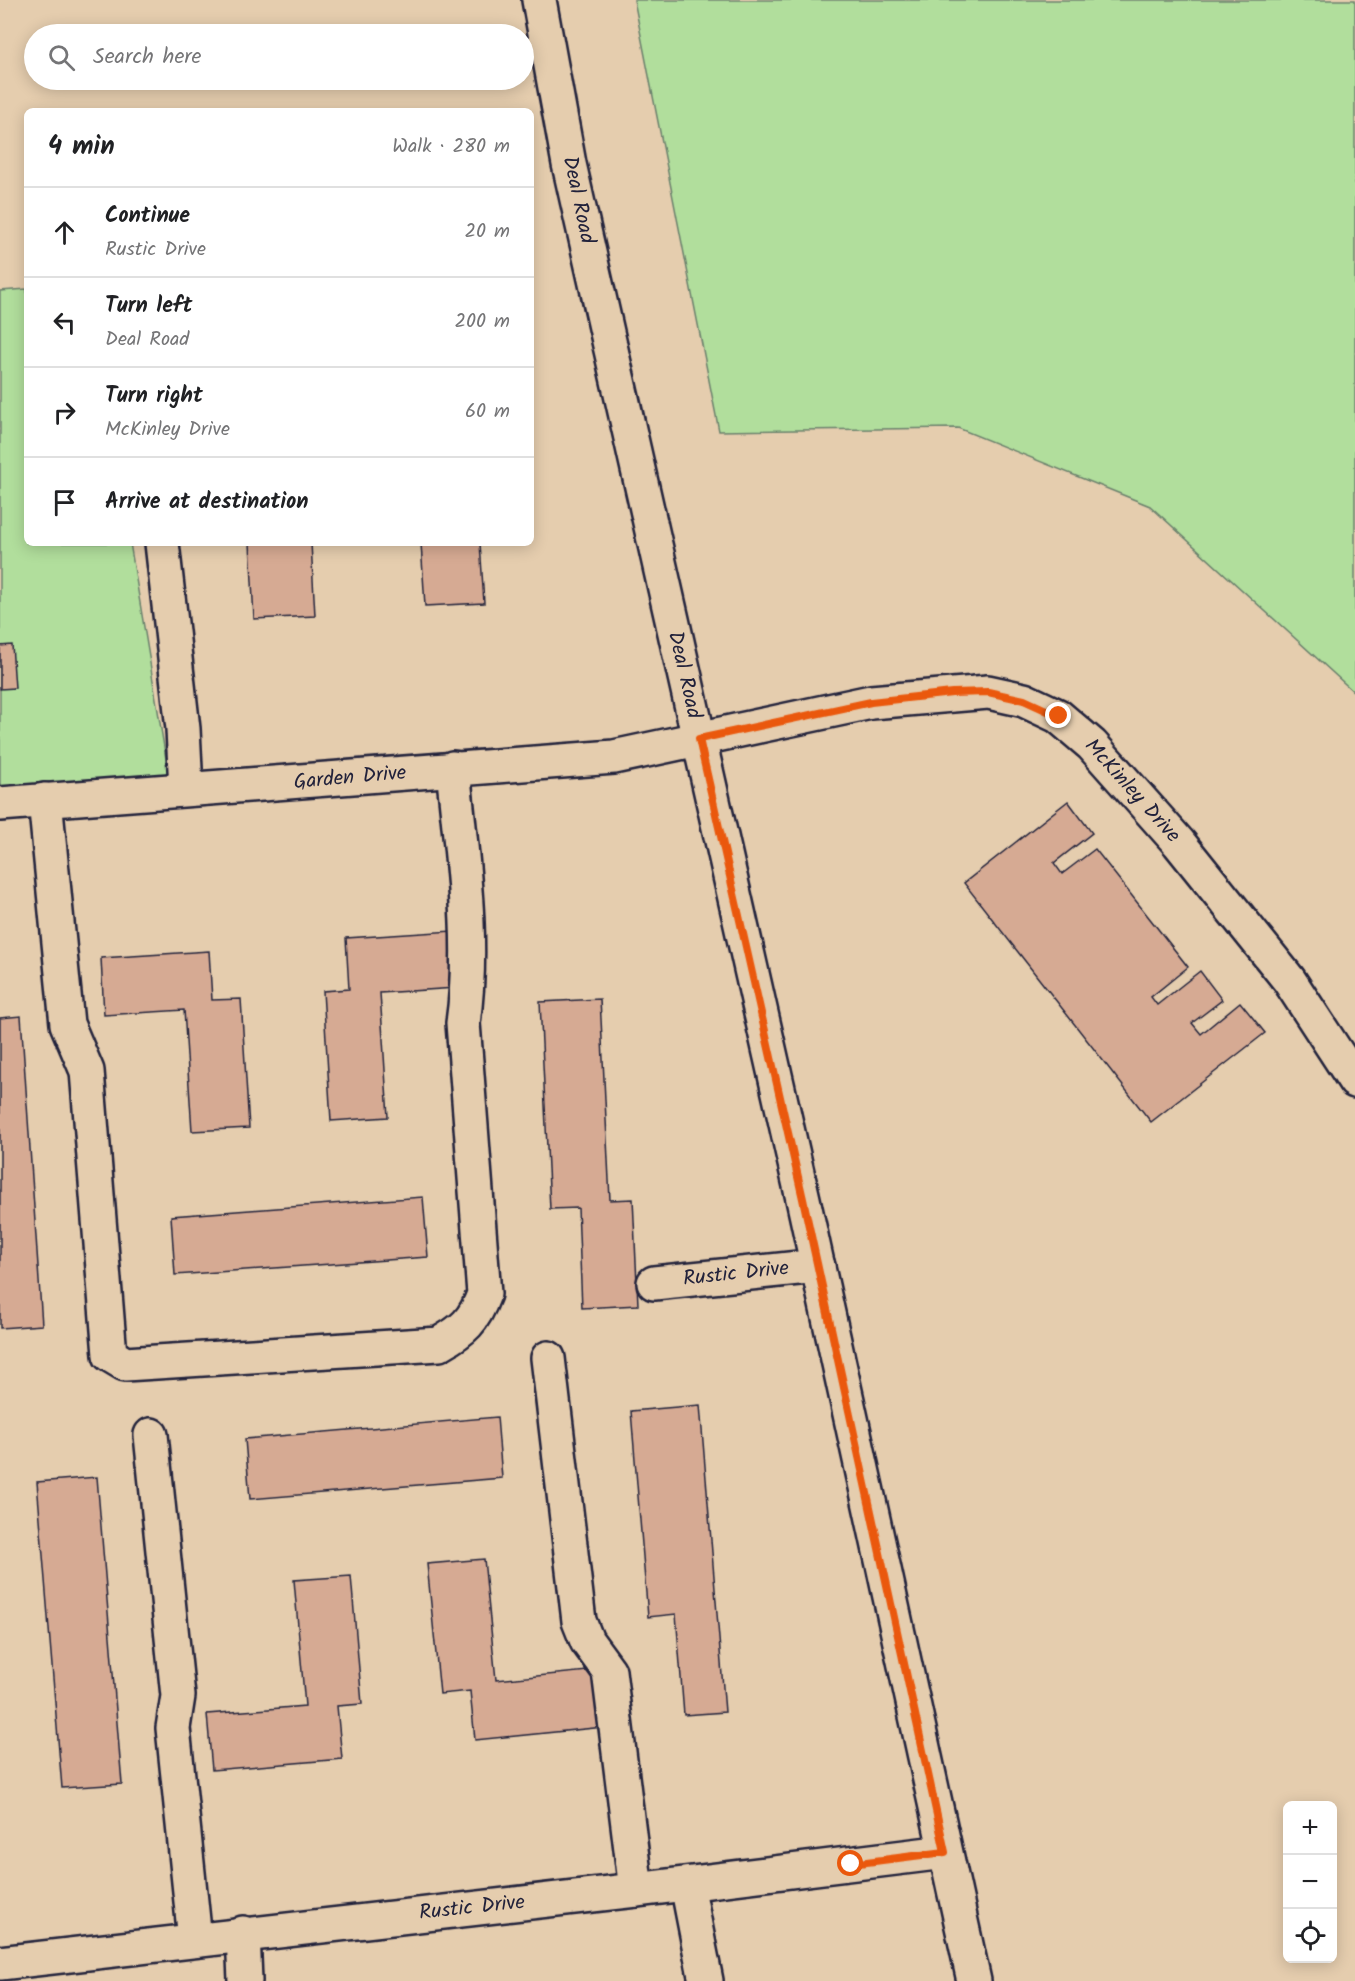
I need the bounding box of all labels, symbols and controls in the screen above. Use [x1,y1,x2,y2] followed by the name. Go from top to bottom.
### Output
[24,24,534,90] search box
[93,40,201,75] text: Search here
[45,41,78,74] icon: search
[48,126,115,168] text: 4 min
[392,131,510,163] text: Walk · 280 m
[553,153,603,247] street label: Deal Road
[105,199,190,234] text: Continue
[48,216,81,249] icon: ahead
[464,216,510,248] text: 20 m
[105,234,206,266] text: Rustic Drive
[105,289,192,324] text: Turn left
[48,306,81,339] icon: left
[454,306,510,338] text: 200 m
[105,324,189,356] text: Deal Road
[105,379,203,414] text: Turn right
[48,396,81,429] icon: right
[465,396,510,428] text: 60 m
[105,414,230,446] text: McKinley Drive
[105,485,308,520] text: Arrive at destination
[48,486,81,519] icon: arrive
[658,628,710,722] street label: Deal Road
[1045,702,1071,728] route end
[1076,731,1189,851] street label: McKinley Drive
[292,757,408,799] street label: Garden Drive
[682,1252,791,1296] street label: Rustic Drive
[1283,1801,1337,1963] map controls
[1283,1801,1337,1855] button: +
[837,1850,863,1876] route start
[1283,1855,1337,1909] button: −
[418,1886,527,1930] street label: Rustic Drive
[1283,1909,1337,1963] button: locate

